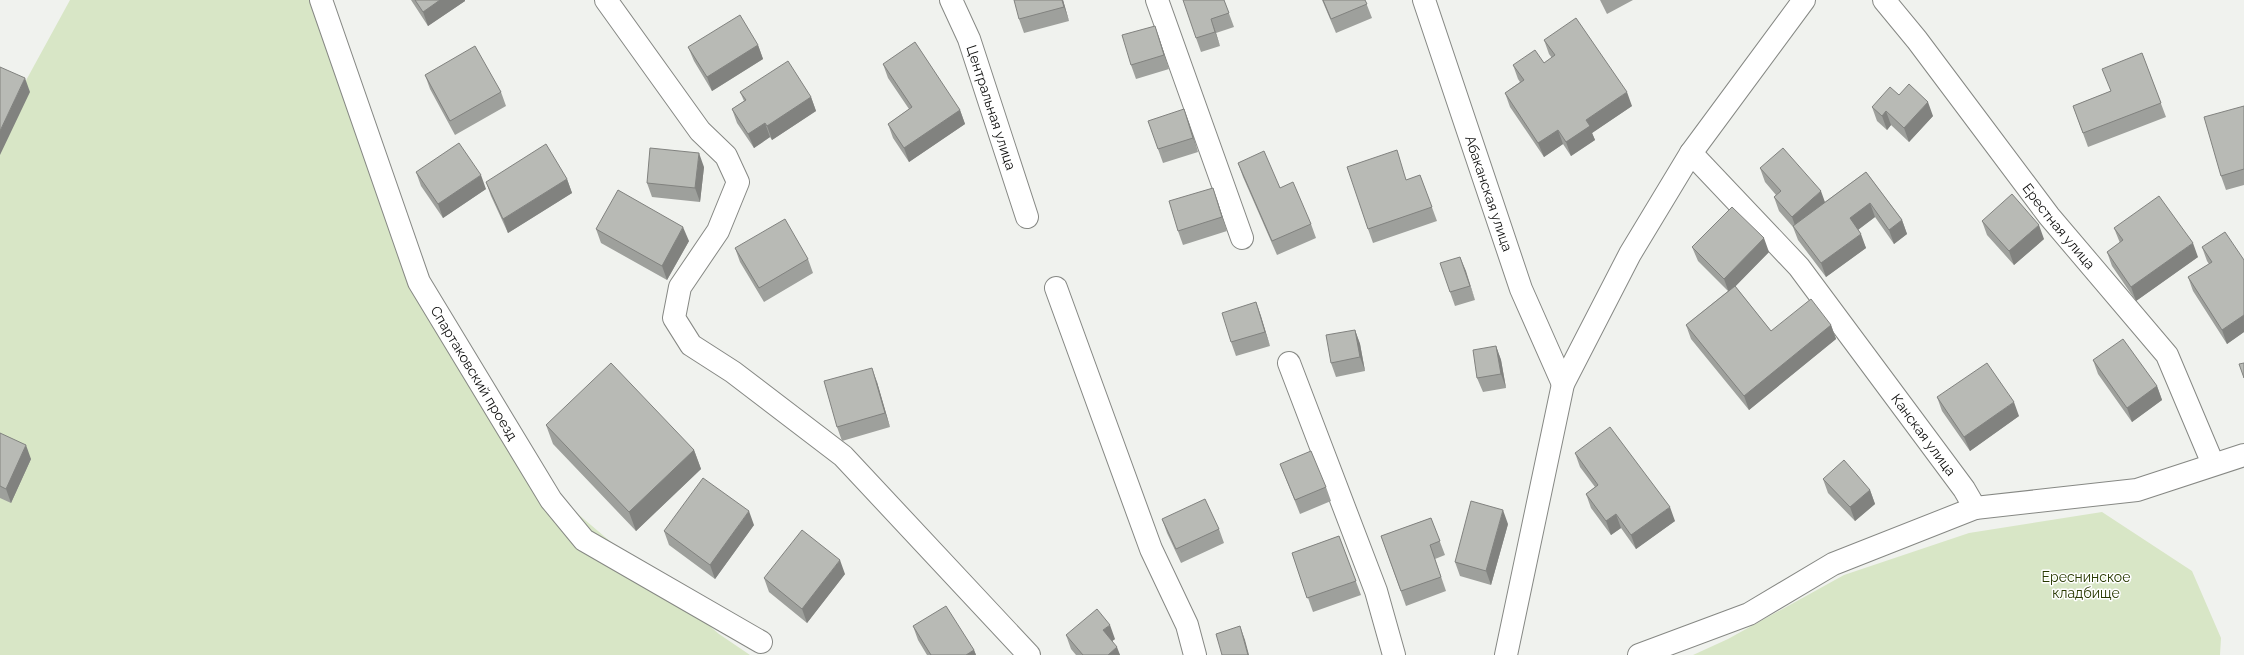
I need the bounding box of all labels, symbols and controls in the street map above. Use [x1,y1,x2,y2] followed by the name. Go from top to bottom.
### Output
[964,43,1019,172] street label: Центральная улица
[1462,133,1516,253] street label: Абаканская улица
[2019,180,2098,272] street label: Ерестная улица
[427,303,521,443] street label: Спартаковский проезд
[1888,391,1959,479] street label: Канская улица
[2042,569,2130,601] park label: Ереснинское кладбище

